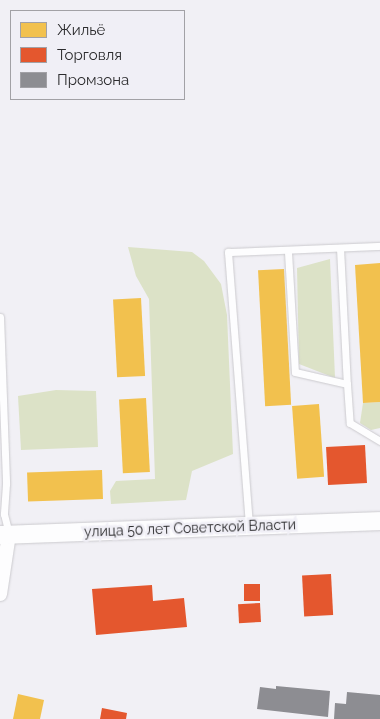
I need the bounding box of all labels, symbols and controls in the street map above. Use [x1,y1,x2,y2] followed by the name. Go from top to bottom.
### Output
[10,10,185,100] legend
[57,21,105,39] text: Жильё
[57,46,122,64] text: Торговля
[57,71,129,89] text: Промзона
[84,516,296,540] street label: улица 50 лет Советской Власти

